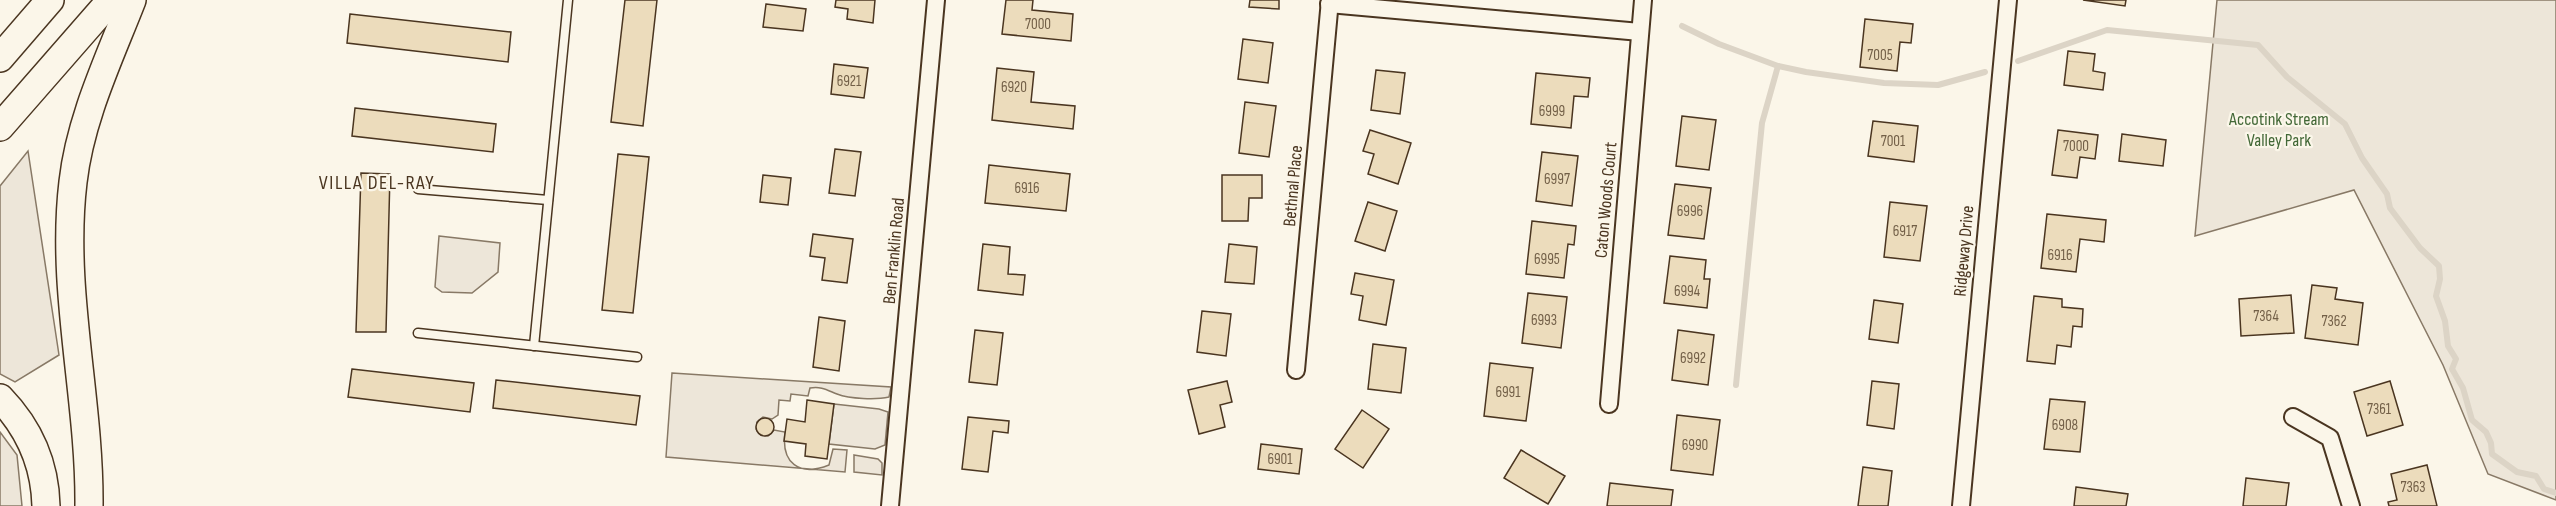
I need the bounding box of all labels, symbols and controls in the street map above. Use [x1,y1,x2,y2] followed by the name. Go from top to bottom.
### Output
[1025,15,1051,34] house number: 7000
[1867,46,1893,65] house number: 7005
[837,72,862,91] house number: 6921
[1001,78,1027,97] house number: 6920
[1539,102,1565,121] house number: 6999
[2228,109,2329,151] park label: Accotink Stream Valley Park
[1881,132,1906,151] house number: 7001
[2063,137,2089,156] house number: 7000
[1590,141,1622,259] street label: Caton Woods Court
[1279,145,1307,227] street label: Bethnal Place
[1544,170,1570,189] house number: 6997
[319,171,435,195] district label: VILLA DEL-RAY
[1015,179,1039,198] house number: 6916
[879,197,909,305] street label: Ben Franklin Road
[1677,202,1703,221] house number: 6996
[1950,205,1978,297] street label: Ridgeway Drive
[1893,222,1917,241] house number: 6917
[2048,246,2072,265] house number: 6916
[1534,250,1560,269] house number: 6995
[1674,282,1700,301] house number: 6994
[2253,307,2279,326] house number: 7364
[1531,311,1557,330] house number: 6993
[2321,312,2347,331] house number: 7362
[1680,349,1706,368] house number: 6992
[1495,383,1521,402] house number: 6991
[2367,400,2392,419] house number: 7361
[2052,416,2078,435] house number: 6908
[1682,436,1708,455] house number: 6990
[1267,450,1293,469] house number: 6901
[2400,478,2426,497] house number: 7363

